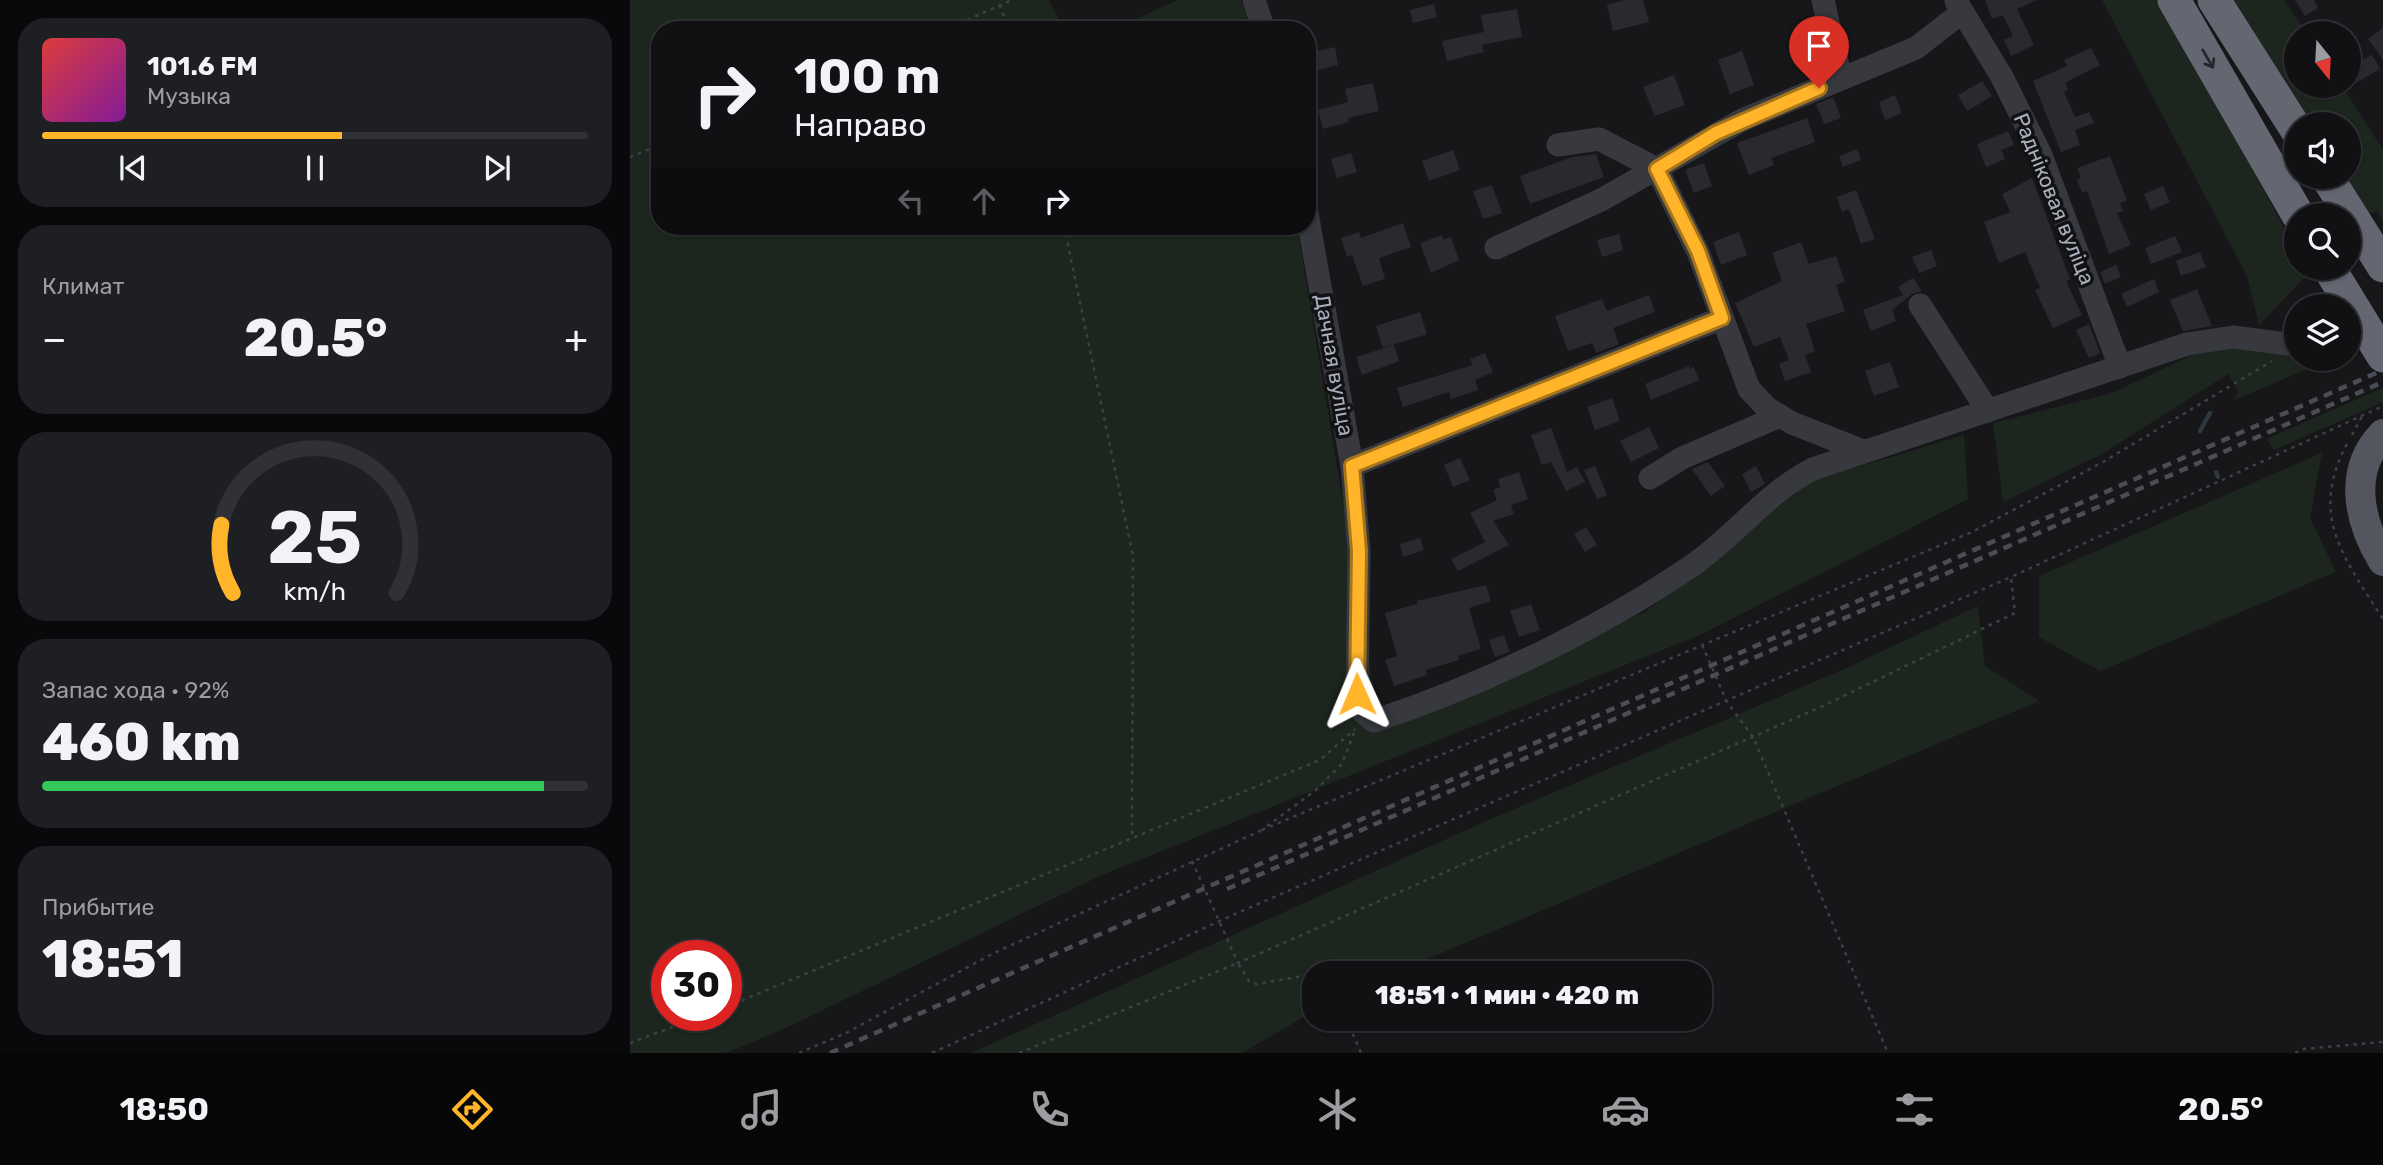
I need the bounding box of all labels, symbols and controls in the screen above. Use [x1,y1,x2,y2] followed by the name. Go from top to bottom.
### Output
[1789,16,1849,88] pin
[2284,21,2361,98] north arrow
[2284,21,2361,371] map controls
[1800,27,1838,65] icon: arrive
[794,47,940,105] text: 100 m
[2201,48,2215,68] one-way arrow
[679,49,770,140] icon: right
[147,51,258,82] text: 101.6 FM
[147,82,231,110] text: Музыка
[794,106,927,144] text: Направо
[2009,109,2100,288] street label: Радніковая вуліца
[2284,112,2361,189] button: sound
[114,149,152,187] icon: previous
[296,149,334,187] icon: pause
[478,149,516,187] icon: next
[892,182,930,220] icon: left
[965,182,1003,220] icon: ahead
[1038,182,1076,220] icon: right
[2284,203,2361,280] button: search
[42,272,124,300] text: Климат
[1310,292,1359,438] street label: Дачная вуліца
[2284,294,2361,371] button: layers
[244,307,387,369] text: 20.5°
[42,316,67,362] text: −
[564,316,588,362] text: +
[268,495,362,581] text: 25
[284,576,346,605] text: km/h
[1320,657,1394,731] position arrow
[42,676,229,704] text: Запас хода · 92%
[42,711,241,773] text: 460 km
[42,893,154,921] text: Прибытие
[42,928,183,990] text: 18:51
[651,940,742,1031] speed limit sign: 30
[1375,980,1639,1011] text: 18:51 · 1 мин · 420 m
[448,1085,497,1134] icon: directions
[737,1085,786,1134] icon: music
[1025,1085,1074,1134] icon: phone
[1313,1085,1362,1134] icon: climate
[1601,1085,1650,1134] icon: car
[1890,1085,1939,1134] icon: filters
[120,1090,209,1128] text: 18:50
[2178,1090,2263,1128] text: 20.5°

